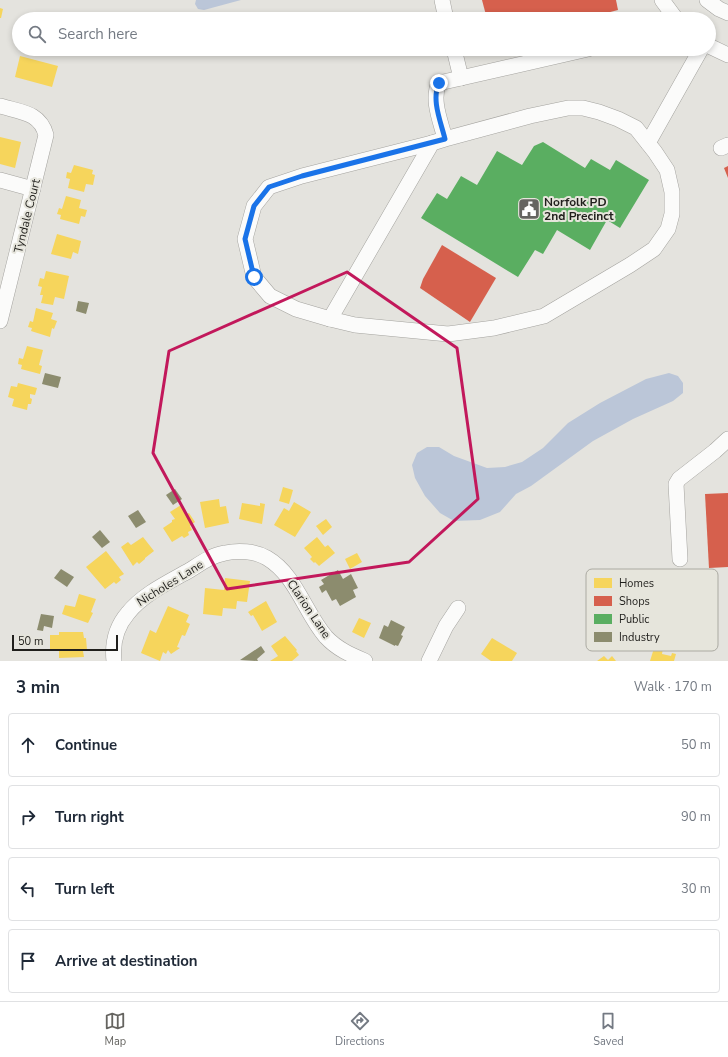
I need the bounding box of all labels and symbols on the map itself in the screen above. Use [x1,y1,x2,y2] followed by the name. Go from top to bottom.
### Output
[430,74,448,92] route end
[10,177,44,255] street label: Tyndale Court
[544,194,614,224] place label: Norfolk PD 2nd Precinct
[516,196,542,222] public building icon: Norfolk PD 2nd Precinct
[245,268,263,286] route start
[134,556,206,610] street label: Nicholes Lane
[586,569,718,651] legend
[283,576,335,642] street label: Clarion Lane
[619,576,654,591] text: Homes
[619,594,650,609] text: Shops
[619,612,649,627] text: Public
[619,630,660,645] text: Industry
[12,633,118,652] scale bar

